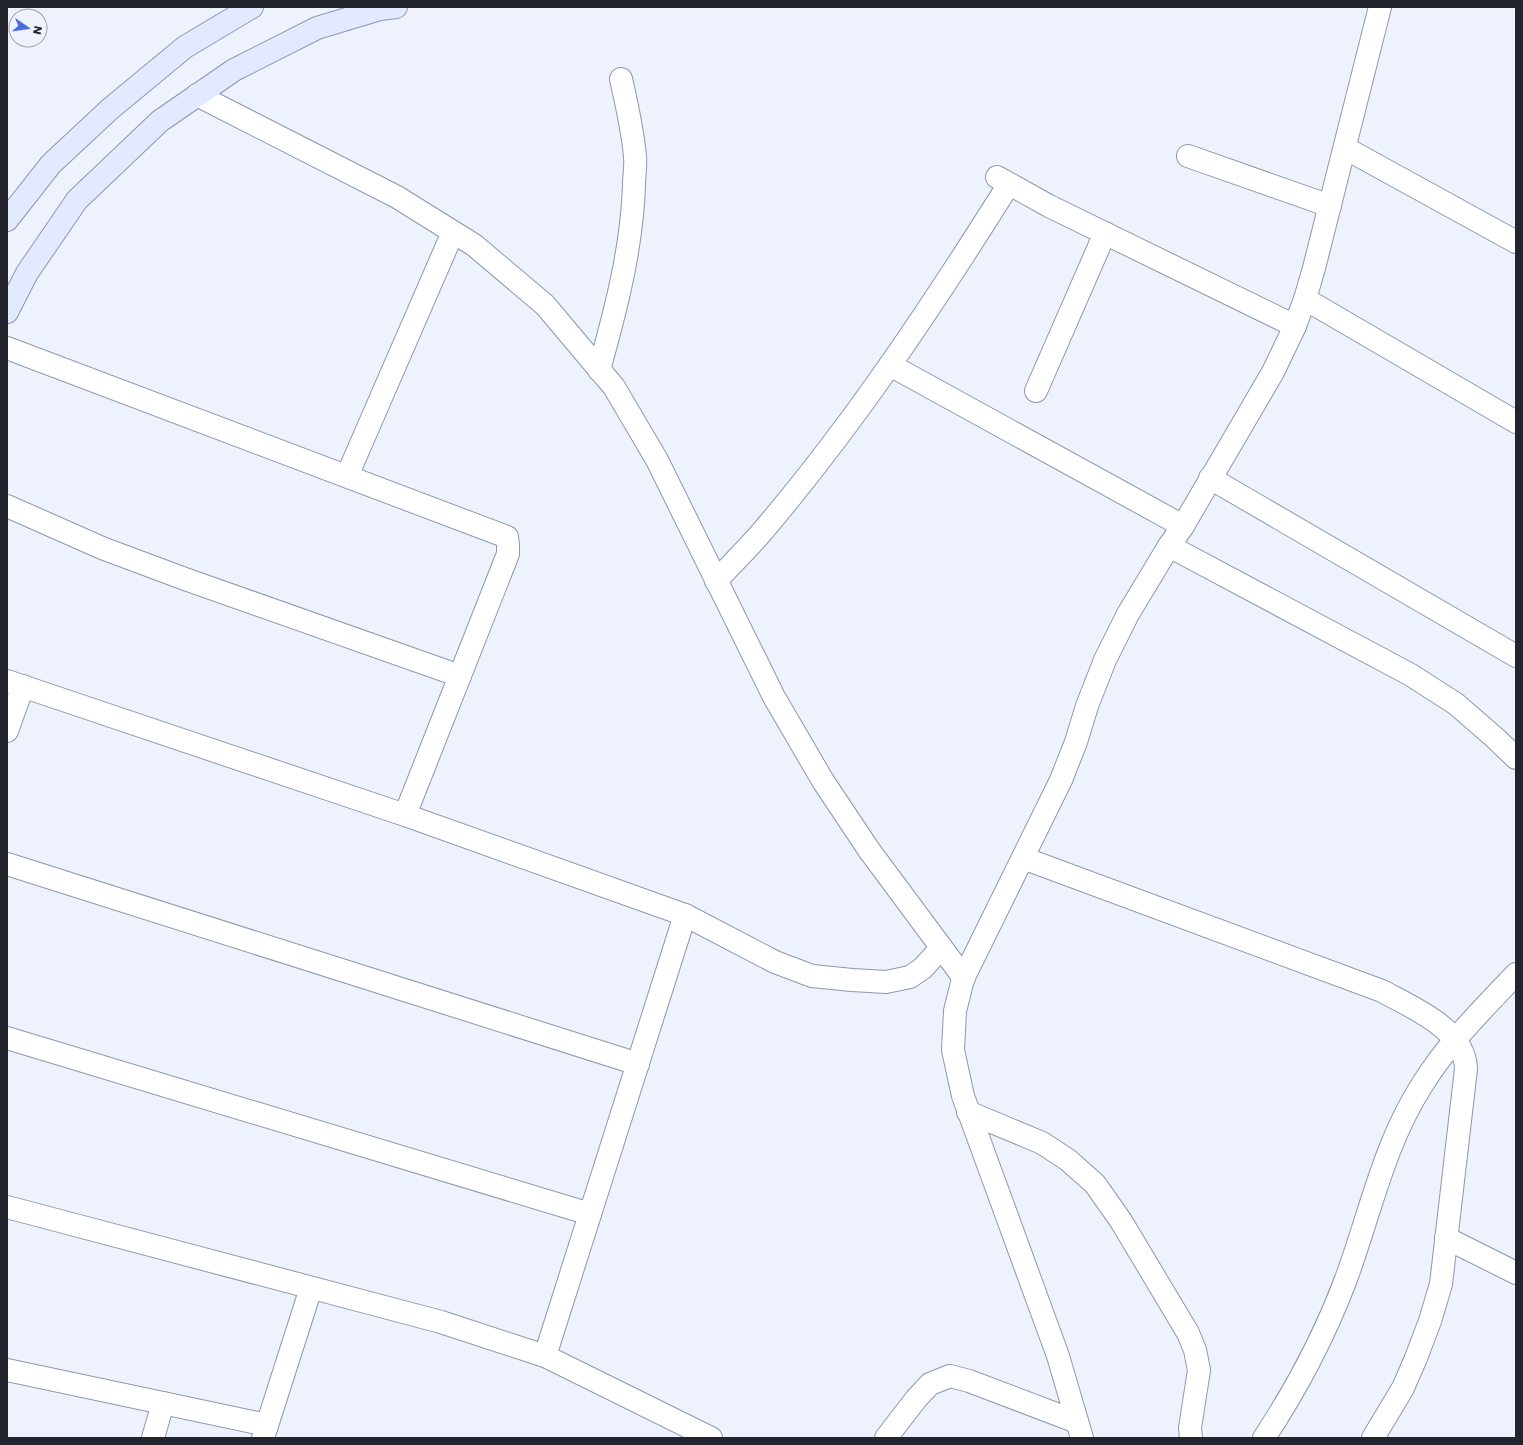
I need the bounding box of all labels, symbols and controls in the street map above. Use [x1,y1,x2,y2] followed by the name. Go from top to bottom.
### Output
[8,8,48,48] north arrow
[29,24,46,36] text: N

